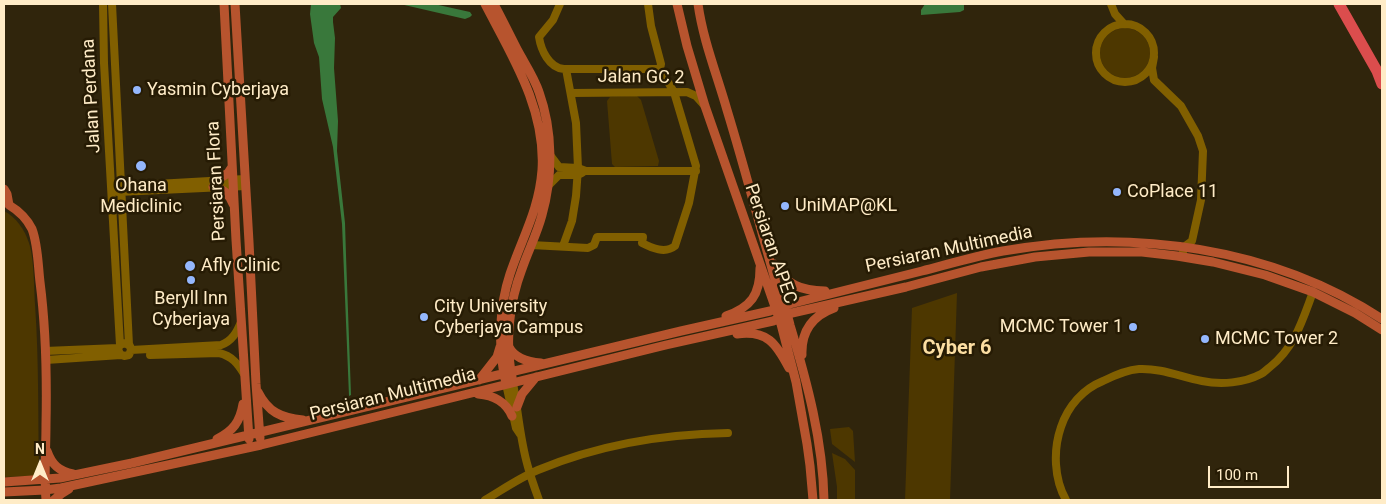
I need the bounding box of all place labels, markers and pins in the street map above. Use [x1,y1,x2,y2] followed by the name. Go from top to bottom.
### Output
[147,79,289,101] place label: Yasmin Cyberjaya
[131,84,143,96] marker: Yasmin Cyberjaya
[134,159,148,173] marker: Ohana Mediclinic
[100,175,182,218] place label: Ohana Mediclinic
[1127,181,1218,203] place label: CoPlace 11
[1111,186,1123,198] marker: CoPlace 11
[795,195,897,217] place label: UniMAP@KL
[779,200,791,212] marker: UniMAP@KL
[201,255,280,277] place label: Afly Clinic
[183,259,197,273] marker: Afly Clinic
[185,274,197,286] marker: Beryll Inn Cyberjaya
[152,288,230,330] place label: Beryll Inn Cyberjaya
[434,296,583,338] place label: City University Cyberjaya Campus
[418,311,430,323] marker: City University Cyberjaya Campus
[1000,316,1123,338] place label: MCMC Tower 1
[1127,321,1139,333] marker: MCMC Tower 1
[1215,328,1338,350] place label: MCMC Tower 2
[1199,333,1211,345] marker: MCMC Tower 2

